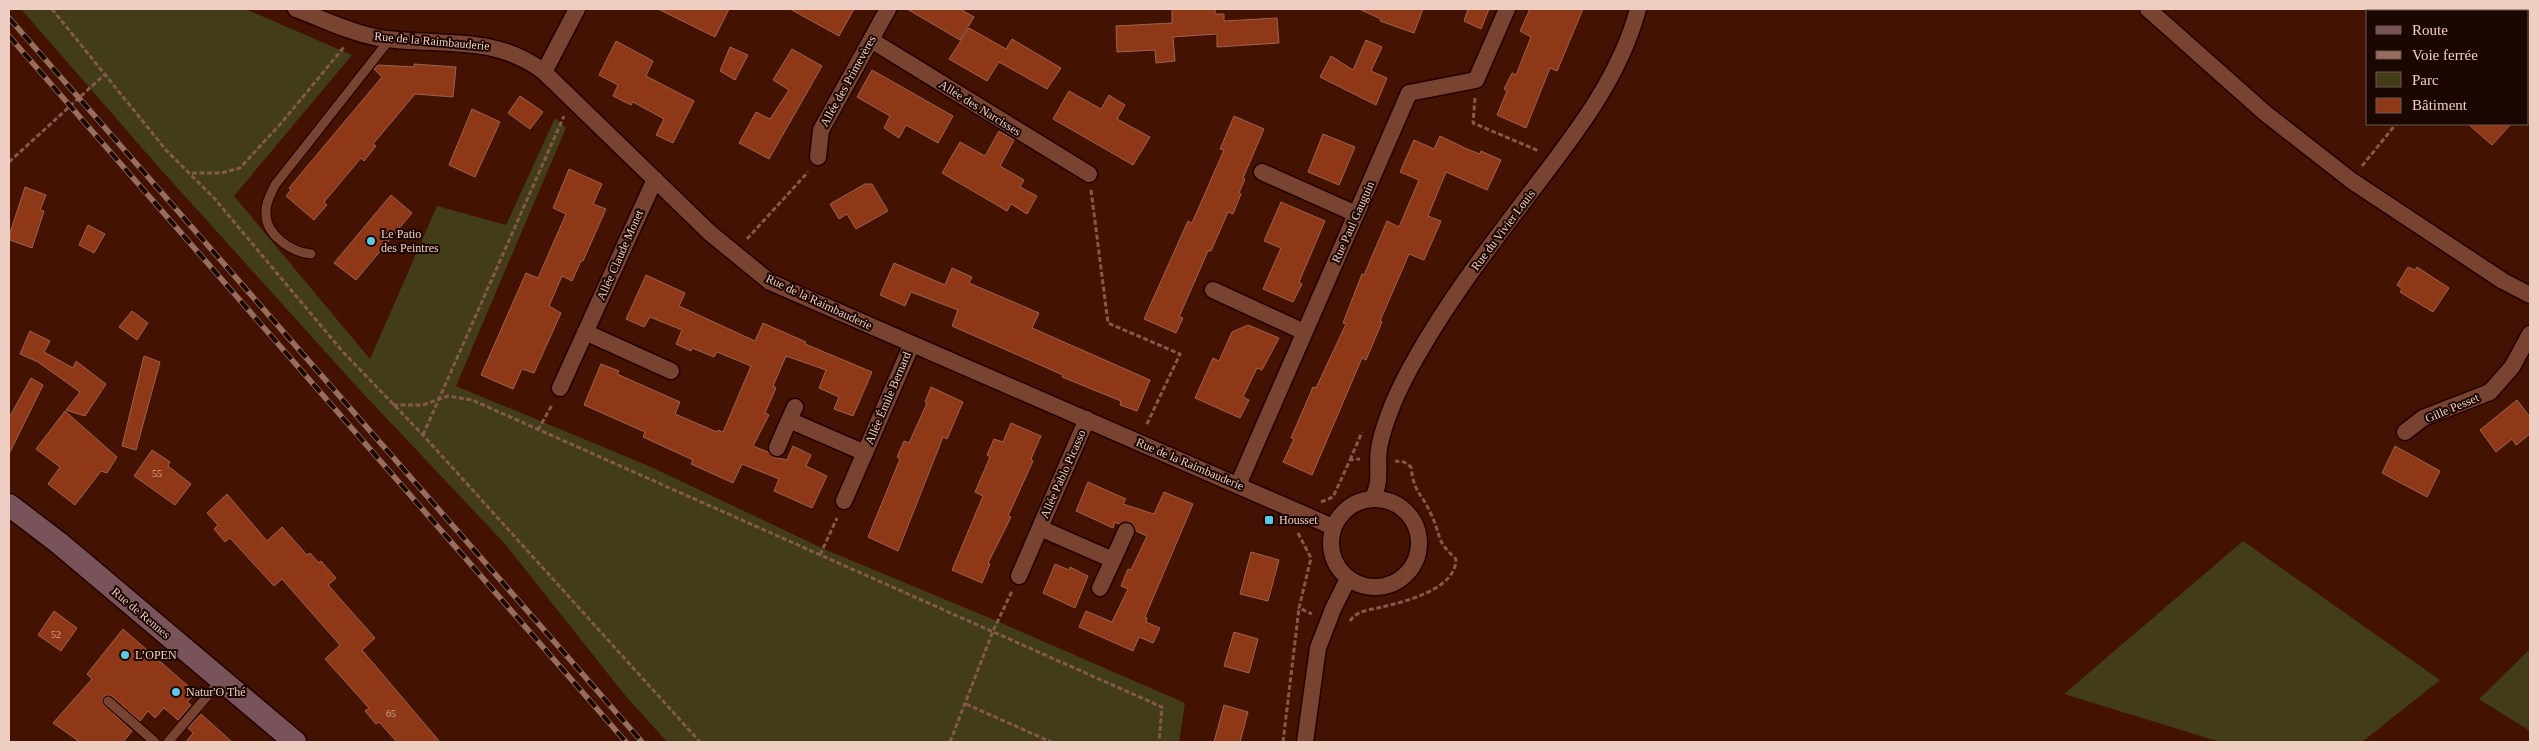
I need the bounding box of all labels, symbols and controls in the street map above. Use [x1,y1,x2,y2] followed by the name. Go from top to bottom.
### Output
[2366,10,2529,125] legend
[2412,22,2448,38] text: Route
[374,29,490,53] street label: Rue de la Raimbauderie
[817,33,879,129] street label: Allée des Primevères
[2412,47,2478,63] text: Voie ferrée
[2412,72,2439,88] text: Parc
[936,77,1024,139] street label: Allée des Narcisses
[2412,97,2468,113] text: Bâtiment
[1329,179,1377,265] street label: Rue Paul Gauguin
[1468,187,1538,273] street label: Rue du Vivier Louis
[594,207,646,302] street label: Allée Claude Monet
[381,227,439,255] place label: Le Patio des Peintres
[365,235,377,247] marker: Le Patio des Peintres
[764,271,874,333] street label: Rue de la Raimbauderie
[862,350,914,446] street label: Allée Émile Bernard
[2423,390,2482,426] street label: Gille Pesset
[1037,428,1089,520] street label: Allée Pablo Picasso
[1134,435,1246,493] street label: Rue de la Raimbauderie
[152,468,162,479] house number: 55
[1279,513,1318,527] place label: Housset
[1263,514,1275,526] marker: Housset
[109,585,173,642] street label: Rue de Rennes
[51,629,61,640] house number: 52
[135,648,177,662] place label: L’OPEN
[119,649,131,661] marker: L’OPEN
[186,685,246,699] place label: Natur'O Thé
[170,686,182,698] marker: Natur'O Thé
[386,708,396,719] house number: 65

